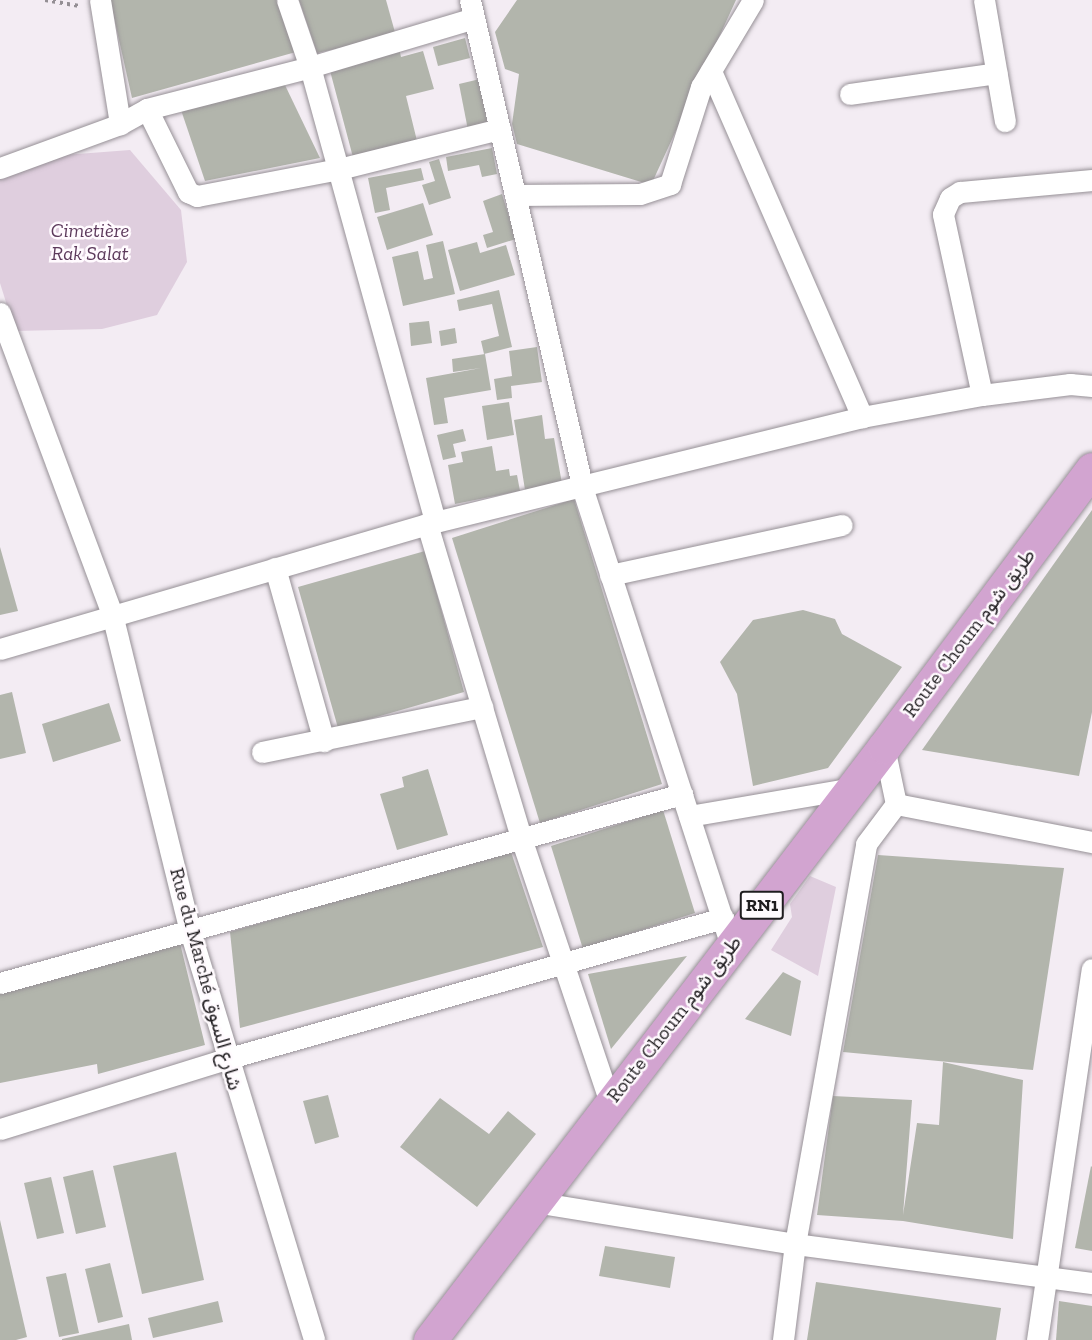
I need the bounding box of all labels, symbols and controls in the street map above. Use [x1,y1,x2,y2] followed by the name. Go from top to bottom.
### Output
[51,218,129,265] park label: Cimetière Rak Salat
[898,544,1040,722] street label: Route Choum طريق شوم
[165,865,247,1093] street label: Rue du Marché شارع السوق
[740,890,784,920] road number: RN1
[602,931,746,1107] street label: Route Choum طريق شوم

